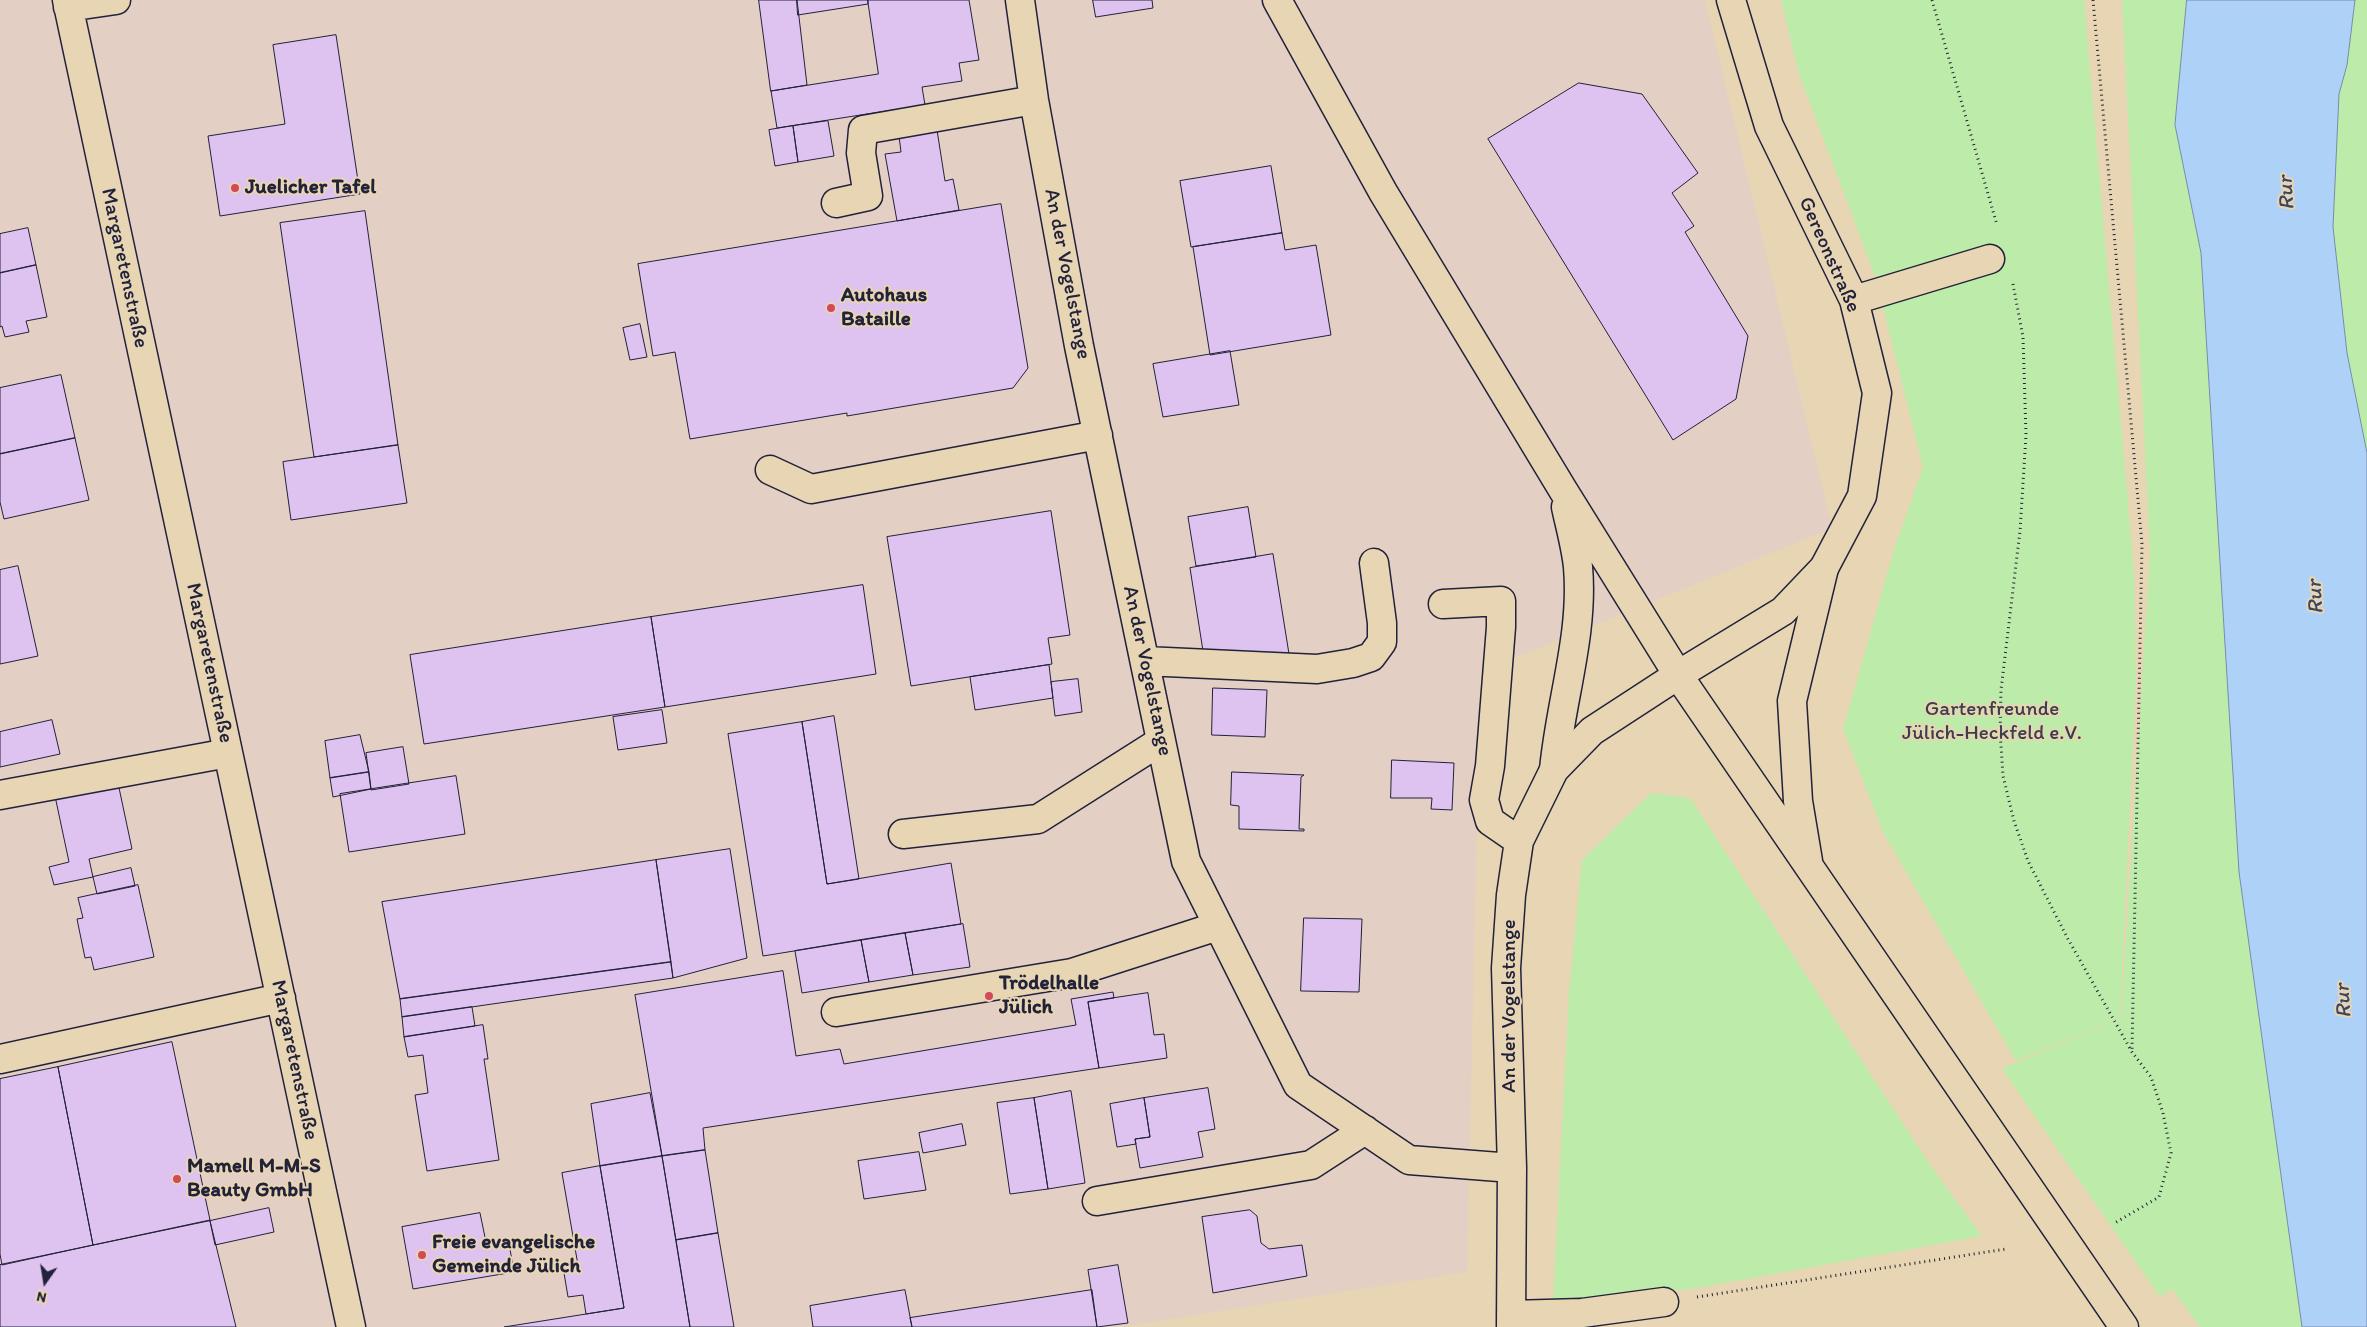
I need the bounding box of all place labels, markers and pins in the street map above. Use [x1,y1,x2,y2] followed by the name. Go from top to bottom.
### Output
[245,175,376,201] place label: Juelicher Tafel
[229,182,241,194] marker: Juelicher Tafel
[841,283,927,333] place label: Autohaus Bataille
[825,302,837,314] marker: Autohaus Bataille
[999,971,1099,1021] place label: Trödelhalle Jülich
[983,990,995,1002] marker: Trödelhalle Jülich
[187,1154,321,1204] place label: Mamell M-M-S Beauty GmbH
[171,1173,183,1185] marker: Mamell M-M-S Beauty GmbH
[432,1230,595,1280] place label: Freie evangelische Gemeinde Jülich
[416,1249,428,1261] marker: Freie evangelische Gemeinde Jülich

